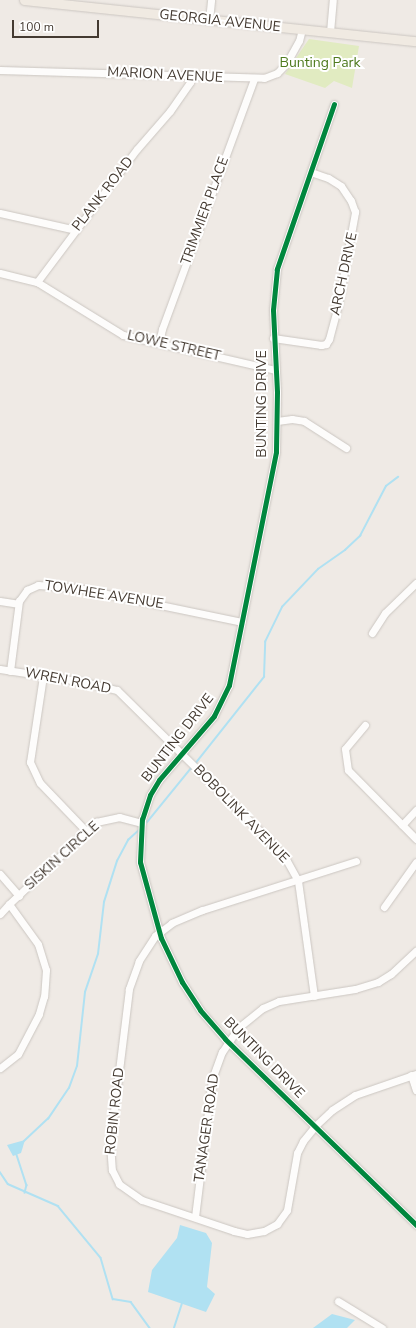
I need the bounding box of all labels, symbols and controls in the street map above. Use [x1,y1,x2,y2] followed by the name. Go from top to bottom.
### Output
[159,6,281,36] street label: GEORGIA AVENUE
[14,12,101,38] scale bar
[19,19,54,35] text: 100 m
[279,55,361,71] park label: Bunting Park
[107,64,223,86] street label: MARION AVENUE
[69,154,137,234] street label: PLANK ROAD
[178,155,232,267] street label: TRIMMIER PLACE
[327,231,361,317] street label: ARCH DRIVE
[126,327,222,365] street label: LOWE STREET
[254,350,270,458] street label: BUNTING DRIVE
[43,577,165,613] street label: TOWHEE AVENUE
[24,664,112,698] street label: WREN ROAD
[138,691,218,785] street label: BUNTING DRIVE
[190,761,292,867] street label: BOBOLINK AVENUE
[21,818,103,894] street label: SISKIN CIRCLE
[220,1014,308,1102] street label: BUNTING DRIVE
[102,1067,128,1155] street label: ROBIN ROAD
[191,1073,223,1183] street label: TANAGER ROAD

